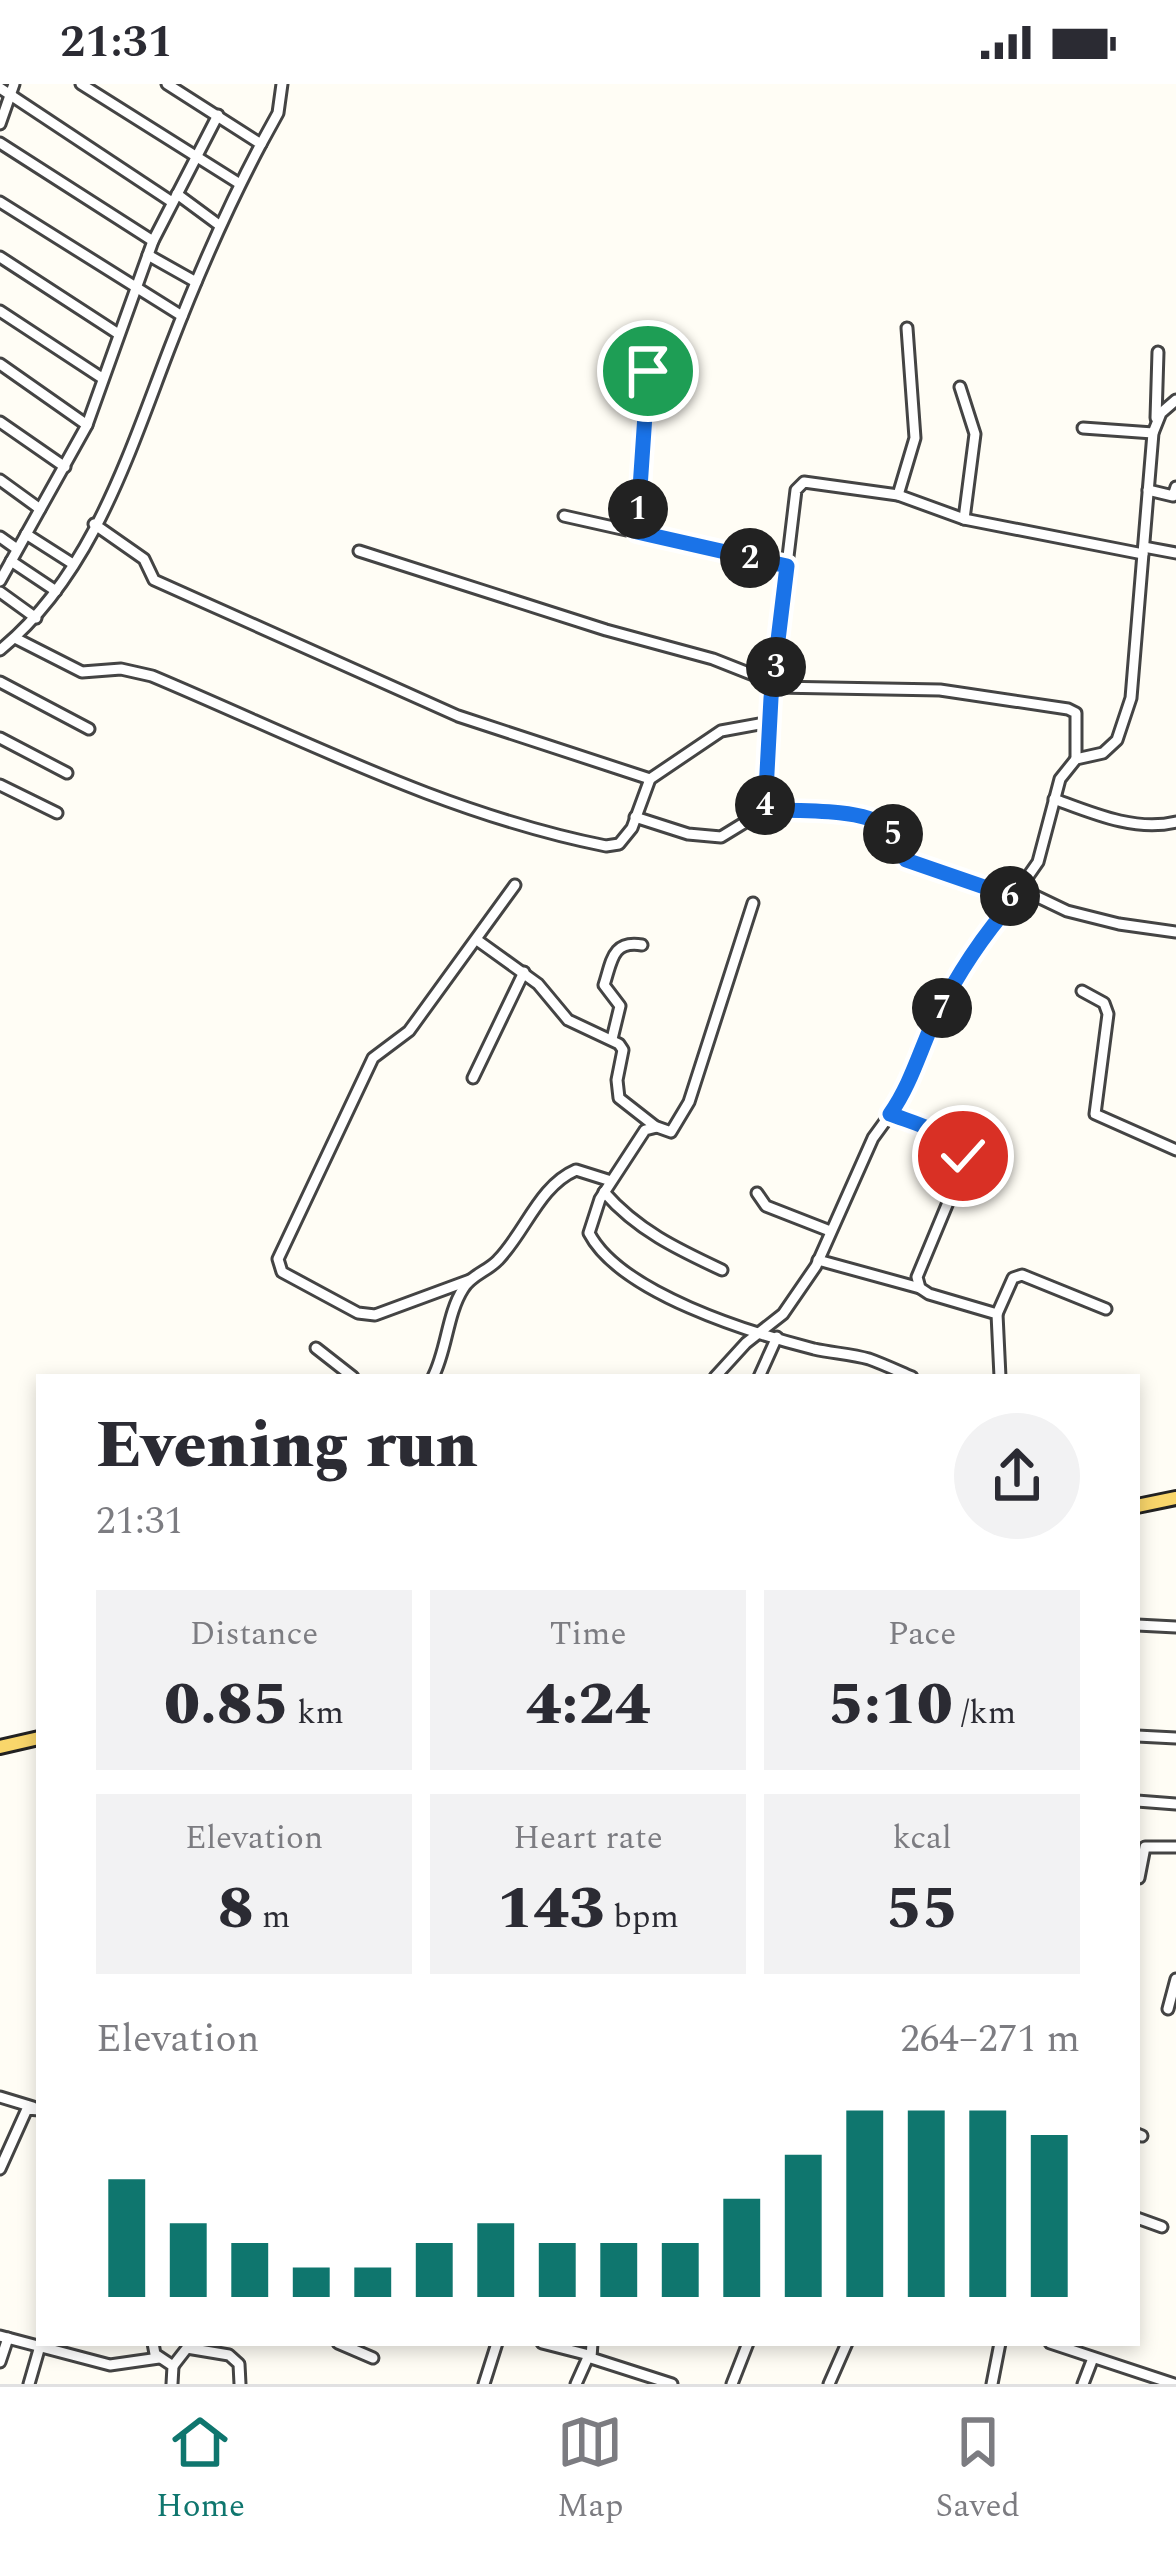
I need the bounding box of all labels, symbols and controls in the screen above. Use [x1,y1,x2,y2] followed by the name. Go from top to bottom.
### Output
[60,8,173,77] text: 21:31
[597,320,699,422] pin
[615,338,681,404] icon: arrive
[608,479,668,539] pin: 1
[629,484,647,534] text: 1
[720,528,780,588] pin: 2
[741,533,759,583] text: 2
[746,637,806,697] pin: 3
[767,642,785,692] text: 3
[735,775,795,835] pin: 4
[756,780,774,830] text: 4
[863,804,923,864] pin: 5
[884,809,902,859] text: 5
[980,866,1040,926] pin: 6
[1001,871,1019,921] text: 6
[912,978,972,1038] pin: 7
[933,983,951,1033] text: 7
[912,1105,1014,1207] pin
[930,1123,996,1189] icon: check
[96,1396,478,1497] text: Evening run
[954,1413,1080,1539] button: share
[96,1492,184,1551] text: 21:31
[190,1609,318,1659] text: Distance
[550,1609,626,1659] text: Time
[888,1609,956,1659] text: Pace
[164,1659,289,1751] text: 0.85
[526,1659,650,1751] text: 4:24
[828,1659,953,1751] text: 5:10
[289,1688,344,1738] text: km
[953,1688,1016,1738] text: /km
[185,1813,323,1863] text: Elevation
[513,1813,663,1863] text: Heart rate
[892,1813,952,1863] text: kcal
[218,1863,254,1955] text: 8
[497,1863,605,1955] text: 143
[886,1863,958,1955] text: 55
[254,1892,290,1942] text: m
[605,1892,679,1942] text: bpm
[96,2010,259,2069] text: Elevation
[900,2010,1080,2069] text: 264–271 m
[156,2409,245,2531] tab: Home
[557,2409,623,2531] tab: Map
[935,2409,1020,2531] tab: Saved

